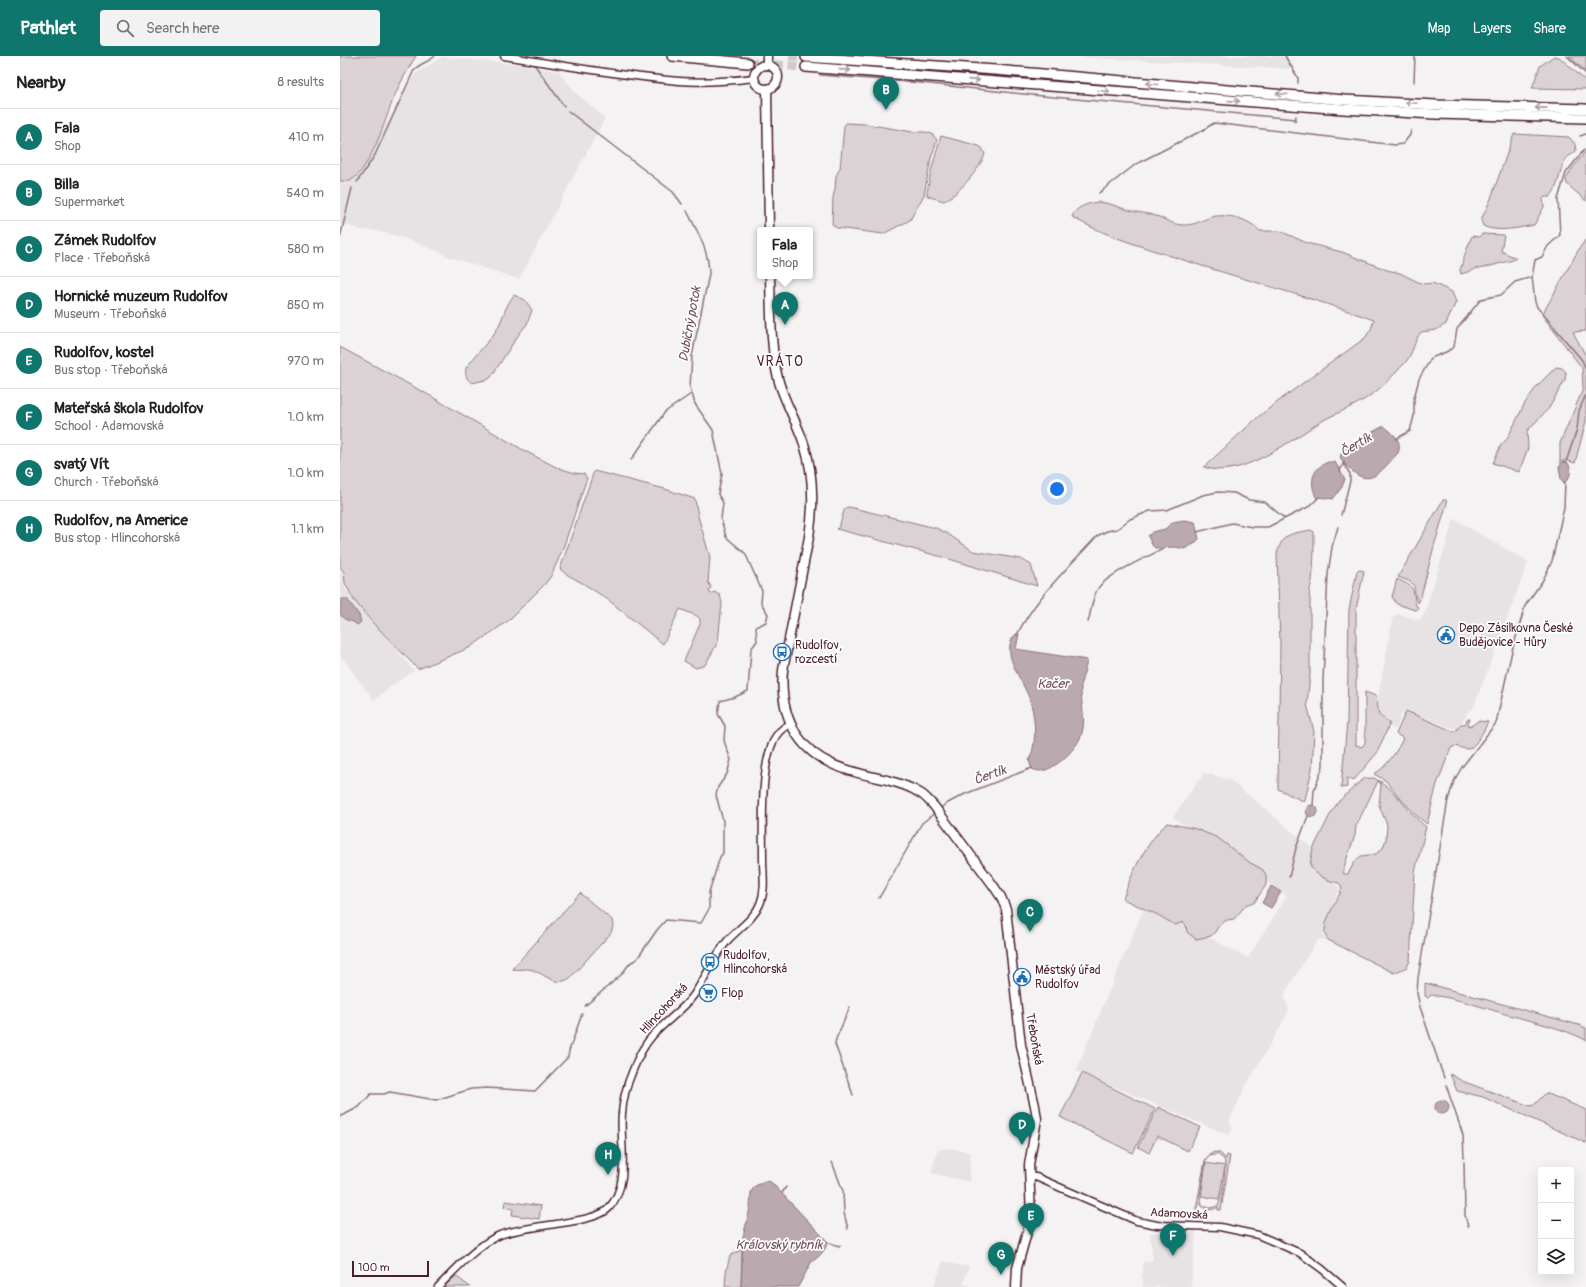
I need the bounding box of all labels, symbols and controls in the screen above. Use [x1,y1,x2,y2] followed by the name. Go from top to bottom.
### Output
[100,10,380,46] search box
[20,16,76,40] text: Pathlet
[114,17,136,39] icon: search
[146,19,219,38] text: Search here
[1428,20,1451,37] text: Map
[1473,20,1511,37] text: Layers
[1533,20,1566,37] text: Share
[838,67,851,74] one-way arrow
[16,72,65,93] text: Nearby
[278,74,324,90] text: 8 results
[873,77,899,110] pin: B
[968,77,981,84] one-way arrow
[1146,80,1159,87] one-way arrow
[1097,87,1110,94] one-way arrow
[1276,91,1289,98] one-way arrow
[1227,98,1240,105] one-way arrow
[1405,100,1418,107] one-way arrow
[1535,104,1548,112] one-way arrow
[54,119,80,138] text: Fala
[25,129,33,145] text: A
[288,129,324,145] text: 410 m
[54,138,81,154] text: Shop
[54,175,79,194] text: Billa
[25,185,33,201] text: B
[286,185,324,201] text: 540 m
[54,194,125,210] text: Supermarket
[757,227,813,279] popup
[54,231,156,250] text: Zámek Rudolfov
[772,236,797,255] text: Fala
[25,241,33,257] text: C
[287,241,324,257] text: 580 m
[54,250,150,266] text: Place · Třeboňská
[772,255,798,271] text: Shop
[675,283,705,363] water label: Dubičný potok
[54,287,228,306] text: Hornické muzeum Rudolfov
[772,292,798,325] pin: A
[25,297,33,313] text: D
[287,297,324,313] text: 850 m
[54,306,167,322] text: Museum · Třeboňská
[54,343,154,362] text: Rudolfov, kostel
[756,352,804,370] district label: VRÁTO
[26,353,32,369] text: E
[287,353,324,369] text: 970 m
[54,362,168,378] text: Bus stop · Třeboňská
[54,399,204,418] text: Mateřská škola Rudolfov
[25,409,33,425] text: F
[287,409,324,425] text: 1.0 km
[54,418,164,434] text: School · Adamovská
[1337,428,1376,460] water label: Čertík
[54,455,109,474] text: svatý Vít
[25,465,33,481] text: G
[287,465,324,481] text: 1.0 km
[54,474,159,490] text: Church · Třeboňská
[1047,479,1067,499] your location
[54,511,188,530] text: Rudolfov, na Americe
[25,521,33,537] text: H
[291,521,324,537] text: 1.1 km
[54,530,180,546] text: Bus stop · Hlincohorská
[1459,620,1573,650] place label: Depo Zásilkovna České Budějovice - Hůry
[1436,625,1456,645] public building icon: Depo Zásilkovna České Budějovice - Hůry
[795,638,842,667] place label: Rudolfov, rozcestí
[772,642,792,662] bus stop icon: Rudolfov, rozcestí
[1037,676,1071,692] water label: Kačer
[971,760,1010,788] water label: Čertík
[1017,899,1043,932] pin: C
[723,948,788,977] place label: Rudolfov, Hlincohorská
[700,952,720,972] bus stop icon: Rudolfov, Hlincohorská
[1035,963,1101,992] place label: Městský úřad Rudolfov
[1012,967,1032,987] public building icon: Městský úřad Rudolfov
[637,980,692,1038] street label: Hlincohorská
[698,983,718,1003] supermarket icon: Flop
[721,986,744,1001] place label: Flop
[1022,1012,1046,1067] street label: Třeboňská
[1009,1112,1035,1145] pin: D
[595,1142,621,1175] pin: H
[1538,1167,1574,1275] map controls
[1538,1167,1574,1203] button: +
[1018,1203,1044,1236] pin: E
[1538,1203,1574,1239] button: −
[1150,1205,1209,1223] street label: Adamovská
[1160,1223,1186,1256] pin: F
[735,1237,824,1253] water label: Královský rybník
[1538,1239,1574,1275] button: layers
[988,1242,1014,1275] pin: G
[352,1259,429,1278] scale bar
[358,1261,389,1274] text: 100 m

